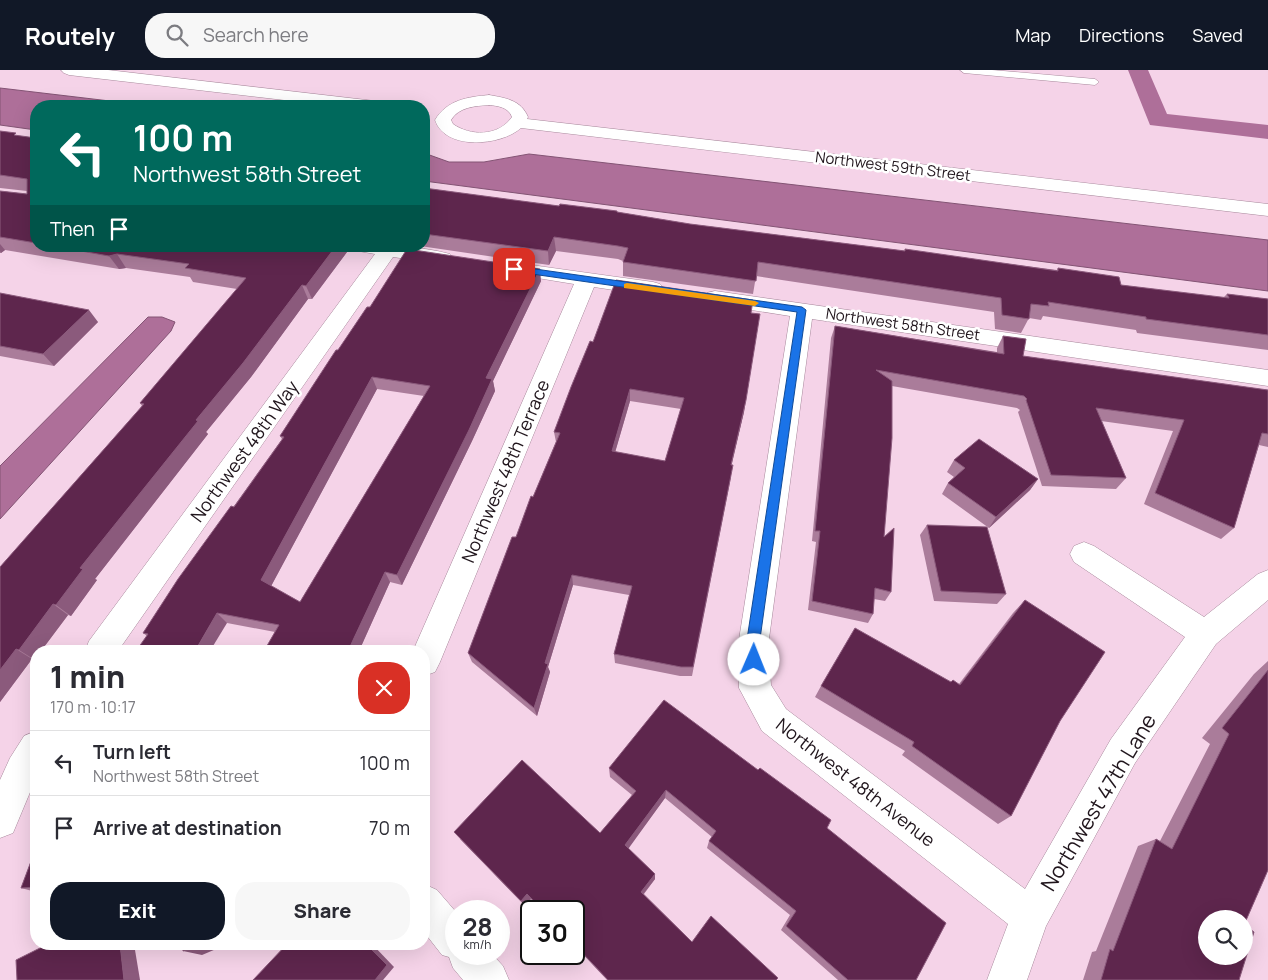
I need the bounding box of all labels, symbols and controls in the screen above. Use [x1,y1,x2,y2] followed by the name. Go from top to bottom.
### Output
[145,13,495,58] search box
[25,19,115,52] text: Routely
[163,21,191,49] icon: search
[203,22,309,48] text: Search here
[1015,23,1051,47] text: Map
[1079,23,1164,47] text: Directions
[1192,23,1243,47] text: Saved
[133,114,233,162] text: 100 m
[50,120,115,185] icon: left
[814,146,972,186] street label: Northwest 59th Street
[133,159,361,189] text: Northwest 58th Street
[105,215,133,243] icon: arrive
[50,216,95,242] text: Then
[493,248,535,290] pin
[500,255,528,283] icon: arrive
[824,303,982,345] street label: Northwest 58th Street
[185,375,304,526] street label: Northwest 48th Way
[456,376,554,566] street label: Northwest 48th Terrace
[727,633,779,685] position arrow
[50,656,125,697] text: 1 min
[358,662,410,714] button: close
[50,696,136,718] text: 170 m · 10:17
[1034,708,1162,896] street label: Northwest 47th Lane
[771,712,941,852] street label: Northwest 48th Avenue
[93,739,171,765] text: Turn left
[50,749,78,777] icon: left
[359,750,410,776] text: 100 m
[93,765,259,787] text: Northwest 58th Street
[50,814,78,842] icon: arrive
[93,815,282,841] text: Arrive at destination
[369,815,410,841] text: 70 m
[50,882,225,940] button: Exit
[235,882,410,940] button: Share
[520,900,585,965] speed limit sign: 30
[462,909,493,944] text: 28
[1198,910,1253,965] map controls
[1198,910,1253,965] button: search
[464,936,491,953] text: km/h

